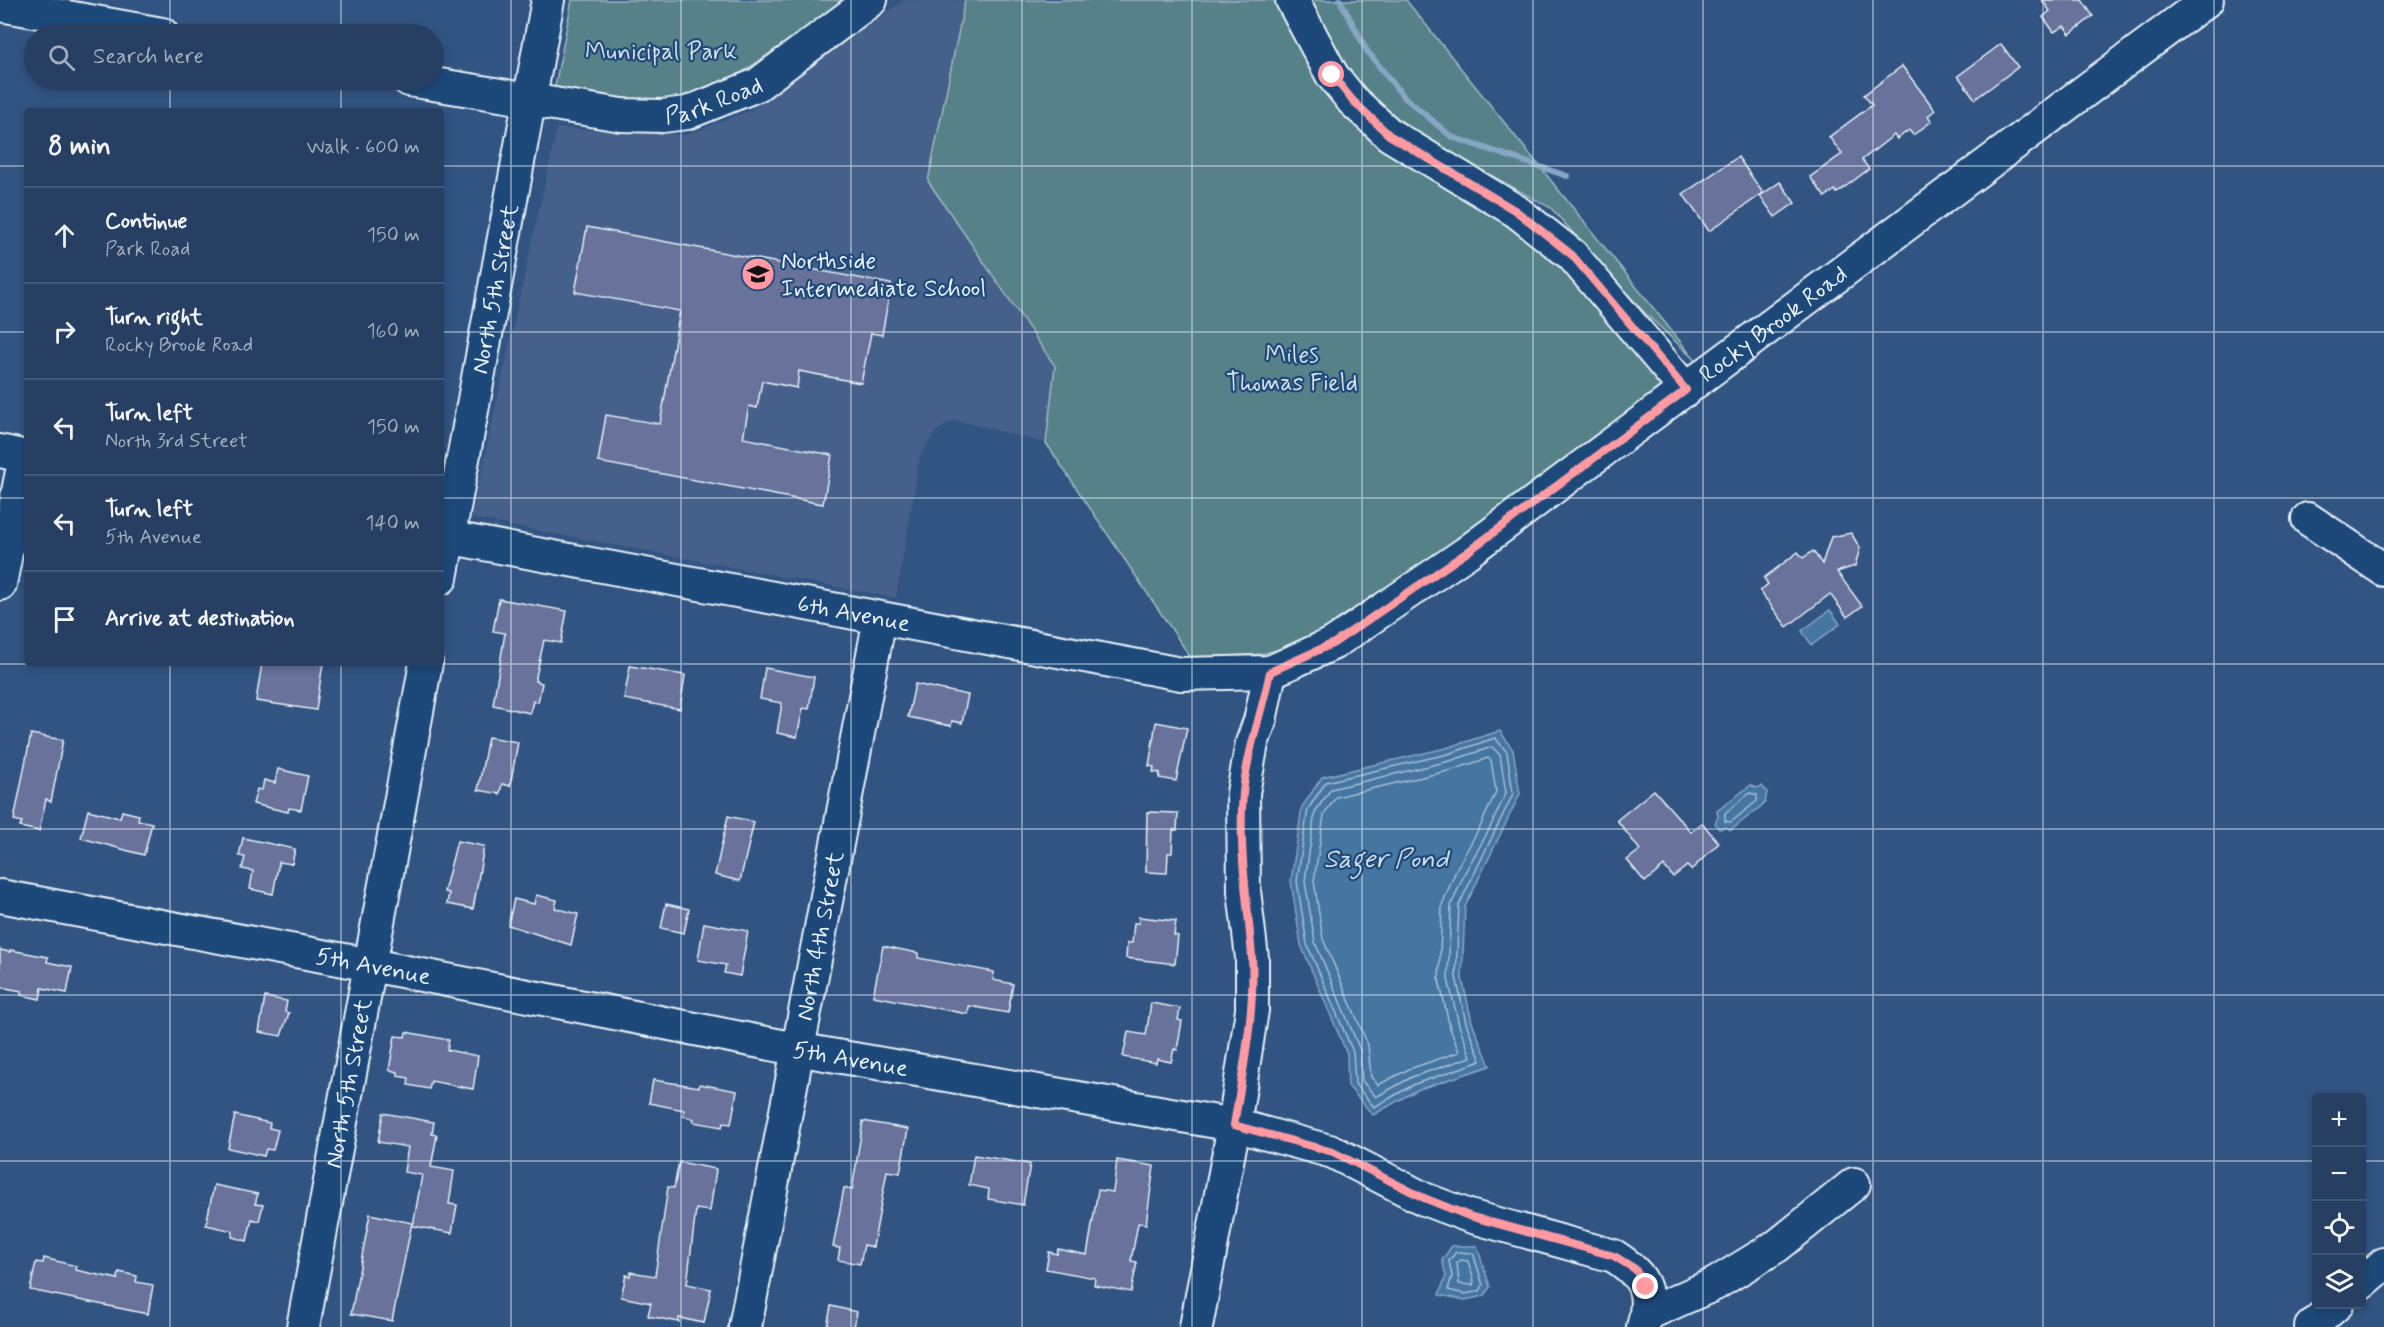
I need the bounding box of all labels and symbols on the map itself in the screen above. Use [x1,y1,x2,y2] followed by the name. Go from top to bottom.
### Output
[585,37,737,68] park label: Municipal Park
[1318,61,1344,87] route start
[663,70,768,133] street label: Park Road
[465,202,527,377] street label: North 5th Street
[781,246,986,305] place label: Northside Intermediate School
[740,256,776,292] school or university icon: Northside Intermediate School
[1693,259,1855,391] street label: Rocky Brook Road
[1226,340,1358,399] park label: Miles Thomas Field
[795,589,913,640] street label: 6th Avenue
[1324,843,1451,880] water label: Sager Pond
[790,849,852,1023] street label: North 4th Street
[313,941,434,994] street label: 5th Avenue
[319,996,381,1171] street label: North 5th Street
[790,1035,911,1085] street label: 5th Avenue
[1632,1273,1658,1299] route end

